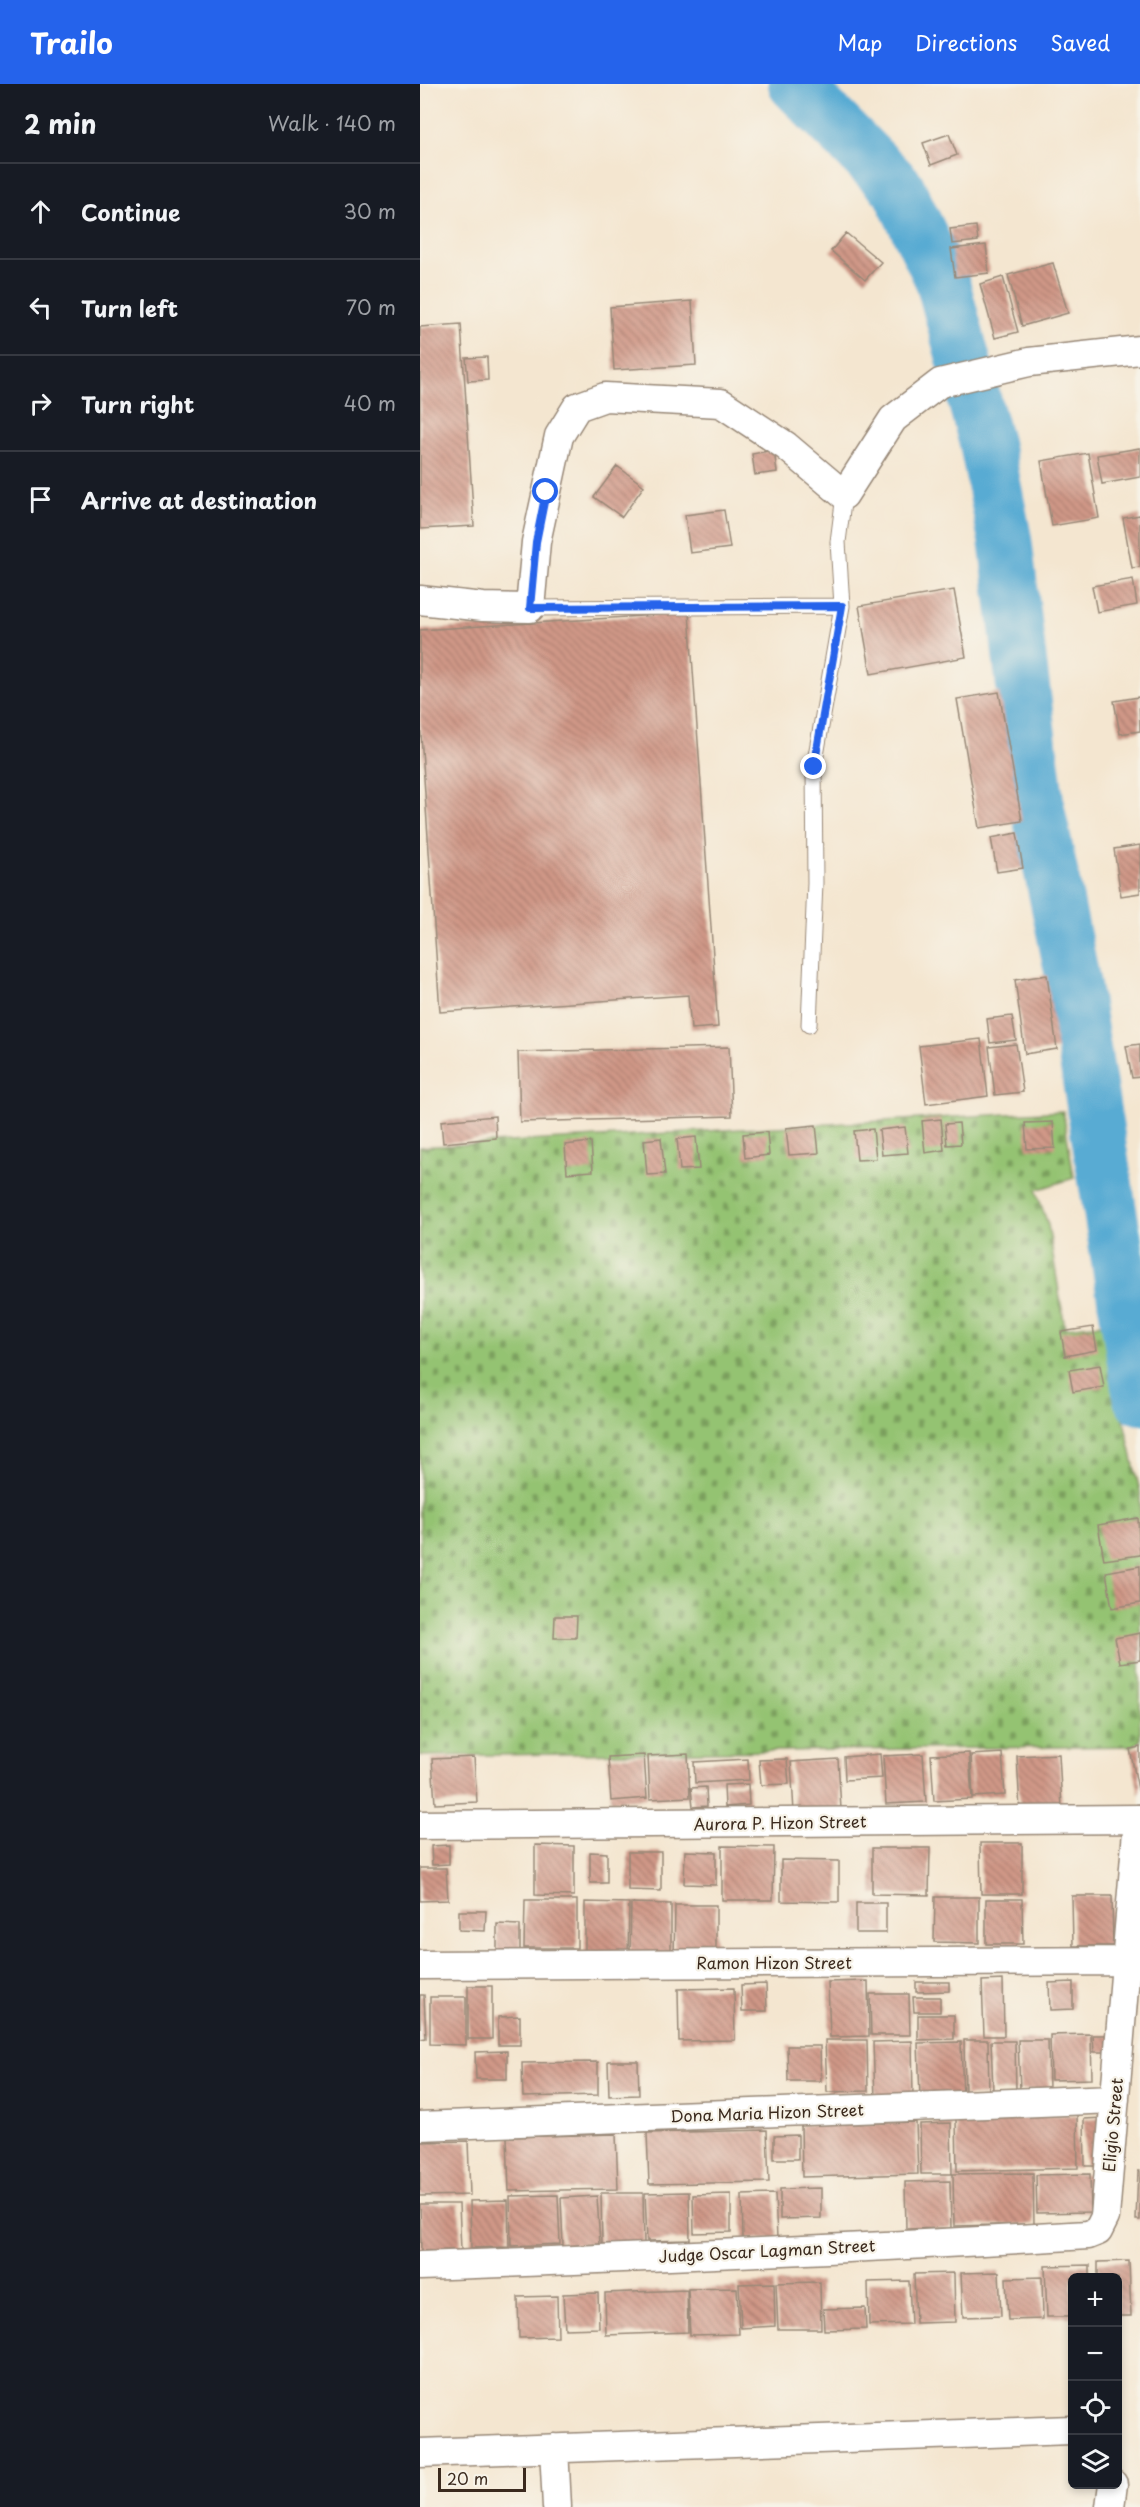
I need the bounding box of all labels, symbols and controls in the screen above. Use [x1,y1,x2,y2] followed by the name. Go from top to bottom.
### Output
[30,21,113,64] text: Trailo
[837,26,882,58] text: Map
[915,26,1017,58] text: Directions
[1050,26,1110,58] text: Saved
[24,104,97,143] text: 2 min
[268,108,396,138] text: Walk · 140 m
[24,195,57,228] icon: ahead
[81,195,180,228] text: Continue
[343,196,396,226] text: 30 m
[24,291,57,324] icon: left
[81,291,178,324] text: Turn left
[346,292,396,322] text: 70 m
[24,387,57,420] icon: right
[81,387,194,420] text: Turn right
[344,388,396,418] text: 40 m
[532,478,558,504] route start
[24,483,57,516] icon: arrive
[81,483,317,516] text: Arrive at destination
[800,753,826,779] route end
[693,1808,867,1836] street label: Aurora P. Hizon Street
[696,1950,852,1974] street label: Ramon Hizon Street
[1096,2076,1128,2173] street label: Eligio Street
[670,2097,865,2127] street label: Dona Maria Hizon Street
[658,2232,876,2268] street label: Judge Oscar Lagman Street
[1068,2273,1122,2489] map controls
[1068,2273,1122,2327] button: +
[1068,2327,1122,2381] button: −
[1068,2381,1122,2435] button: locate
[1068,2435,1122,2489] button: layers
[438,2465,526,2492] scale bar
[447,2466,488,2490] text: 20 m

